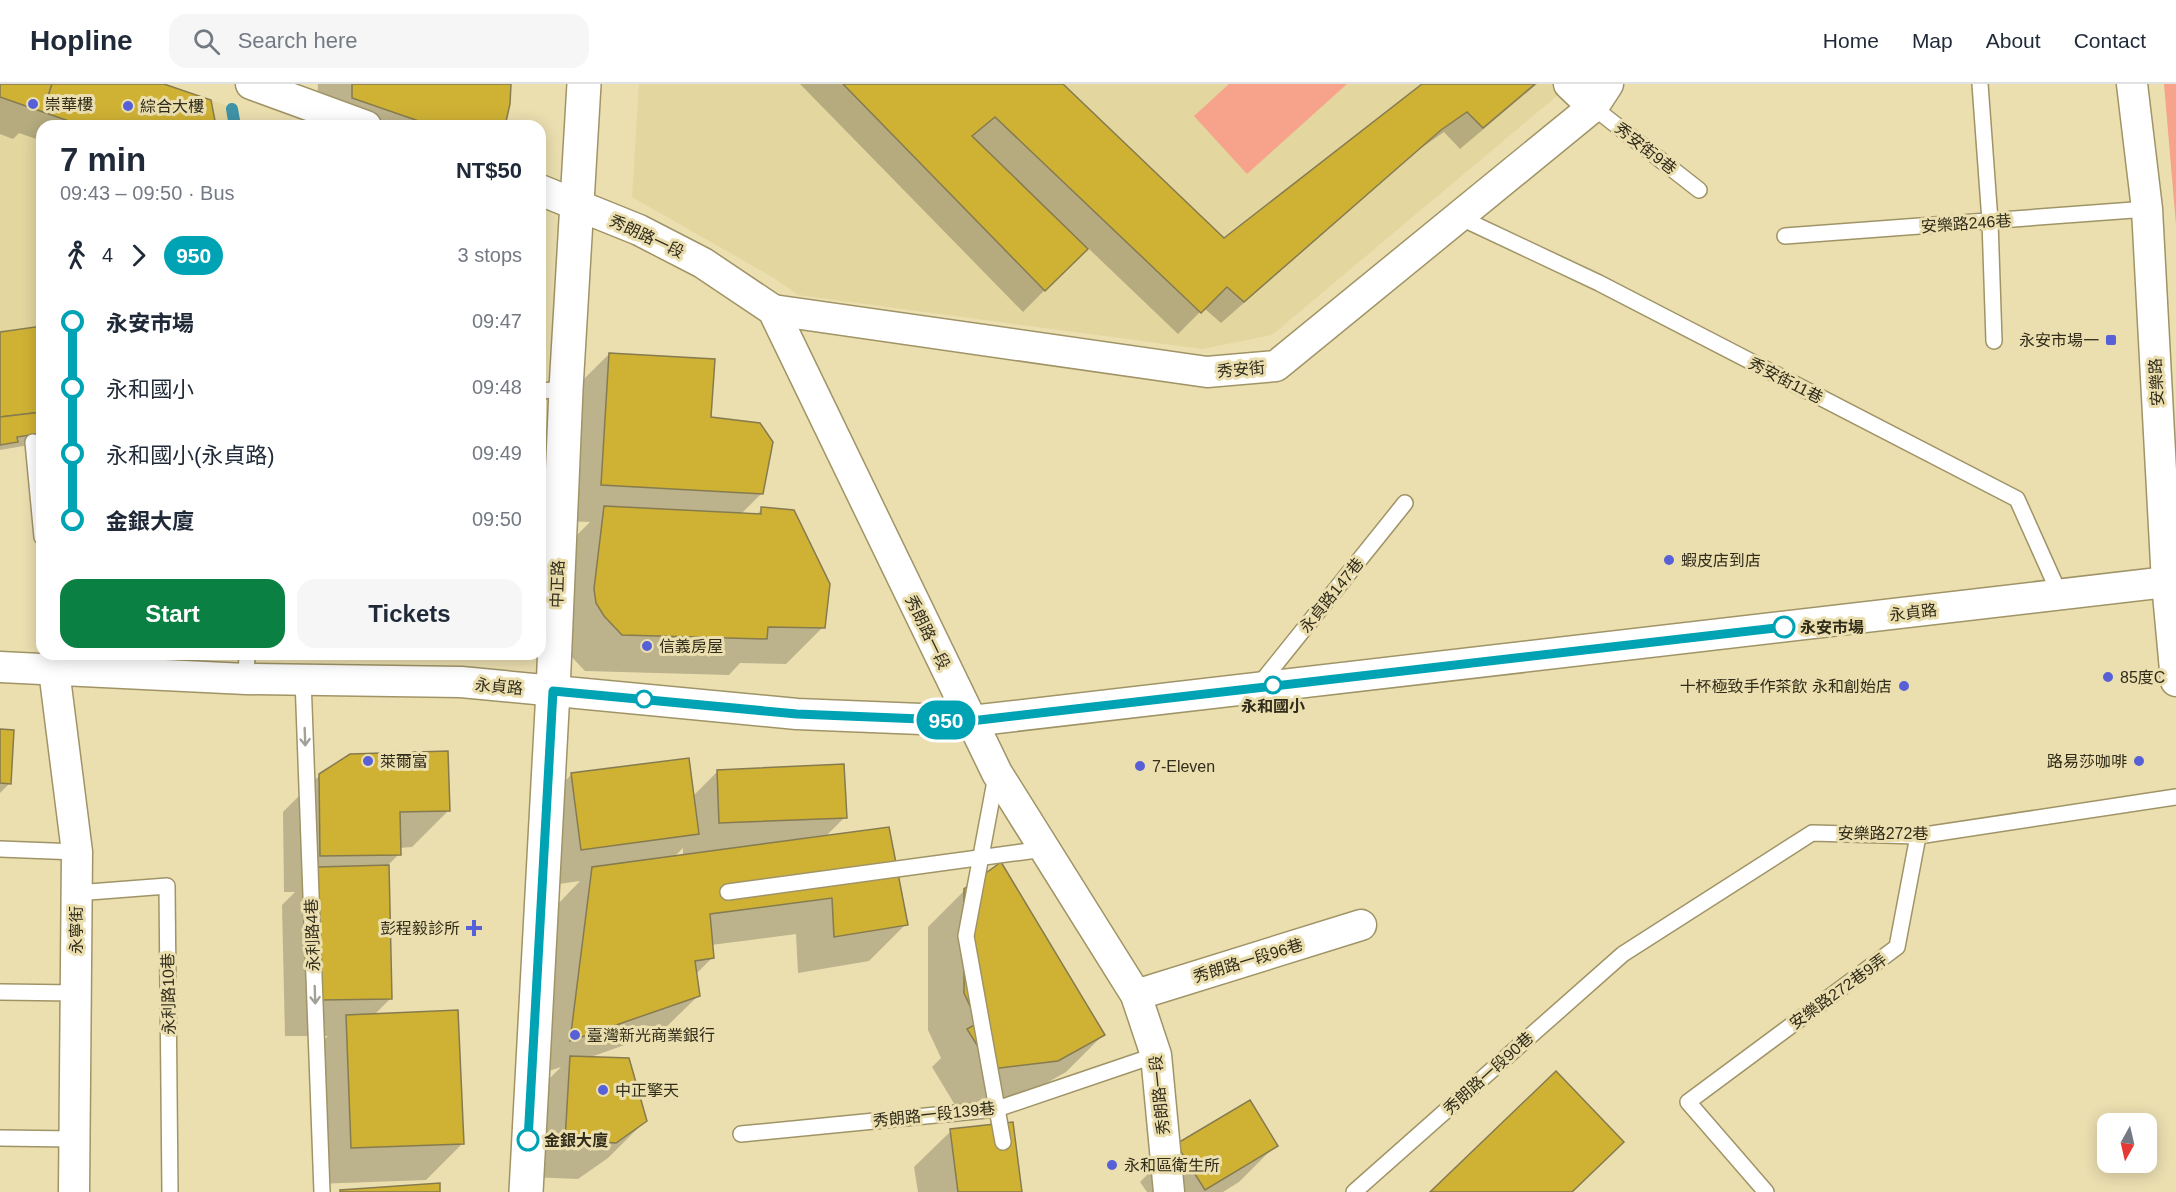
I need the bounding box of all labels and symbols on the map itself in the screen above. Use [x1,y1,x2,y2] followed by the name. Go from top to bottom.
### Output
[45,96,93,113] place label: 崇華樓
[26,97,40,111] marker: 崇華樓
[140,98,204,115] place label: 綜合大樓
[121,99,135,113] marker: 綜合大樓
[1612,119,1680,178] street label: 秀安街9巷
[607,212,687,261] street label: 秀朗路一段
[1920,212,2012,235] street label: 安樂路246巷
[2019,332,2099,349] place label: 永安市場一
[2104,333,2118,347] marker: 永安市場一
[1746,355,1826,406] street label: 秀安街11巷
[2147,358,2166,406] street label: 安樂路
[1216,359,1266,380] street label: 秀安街
[1681,552,1761,569] place label: 蝦皮店到店
[1662,553,1676,567] marker: 蝦皮店到店
[1296,555,1367,636] street label: 永貞路147巷
[548,560,567,608] street label: 中正路
[902,593,953,672] street label: 秀朗路一段
[1888,601,1938,624] street label: 永貞路
[1773,616,1795,638] marker: 永安市場
[1800,619,1864,636] place label: 永安市場
[659,638,723,655] place label: 信義房屋
[640,639,654,653] marker: 信義房屋
[2120,669,2165,686] place label: 85度C
[2101,670,2115,684] marker: 85度C
[474,676,524,697] street label: 永貞路
[1264,676,1282,694] marker: 永和國小
[1680,678,1892,695] place label: 十杯極致手作茶飲 永和創始店
[1897,679,1911,693] marker: 十杯極致手作茶飲 永和創始店
[635,690,653,708] unlabelled marker
[1241,698,1305,715] place label: 永和國小
[912,700,980,740] line badge: 950
[300,727,311,747] one-way arrow
[380,753,428,770] place label: 萊爾富
[2047,753,2127,770] place label: 路易莎咖啡
[361,754,375,768] marker: 萊爾富
[2132,754,2146,768] marker: 路易莎咖啡
[1152,758,1215,775] place label: 7-Eleven
[1133,759,1147,773] marker: 7-Eleven
[1838,825,1928,842] street label: 安樂路272巷
[303,898,322,972] street label: 永利路4巷
[68,906,85,954] street label: 永寧街
[465,919,483,937] marker: 彭程毅診所
[380,920,460,937] place label: 彭程毅診所
[1191,936,1305,985] street label: 秀朗路一段96巷
[1787,951,1890,1032] street label: 安樂路272巷9弄
[159,953,178,1035] street label: 永利路10巷
[309,985,320,1005] one-way arrow
[587,1027,715,1044] place label: 臺灣新光商業銀行
[568,1028,582,1042] marker: 臺灣新光商業銀行
[1440,1029,1536,1118] street label: 秀朗路一段90巷
[1147,1054,1172,1136] street label: 秀朗路一段
[615,1082,679,1099] place label: 中正擎天
[596,1083,610,1097] marker: 中正擎天
[872,1100,996,1129] street label: 秀朗路一段139巷
[2097,1113,2157,1173] north arrow
[517,1129,539,1151] marker: 金銀大廈
[544,1132,608,1149] place label: 金銀大廈
[1124,1157,1220,1174] place label: 永和區衛生所
[1105,1158,1119,1172] marker: 永和區衛生所

